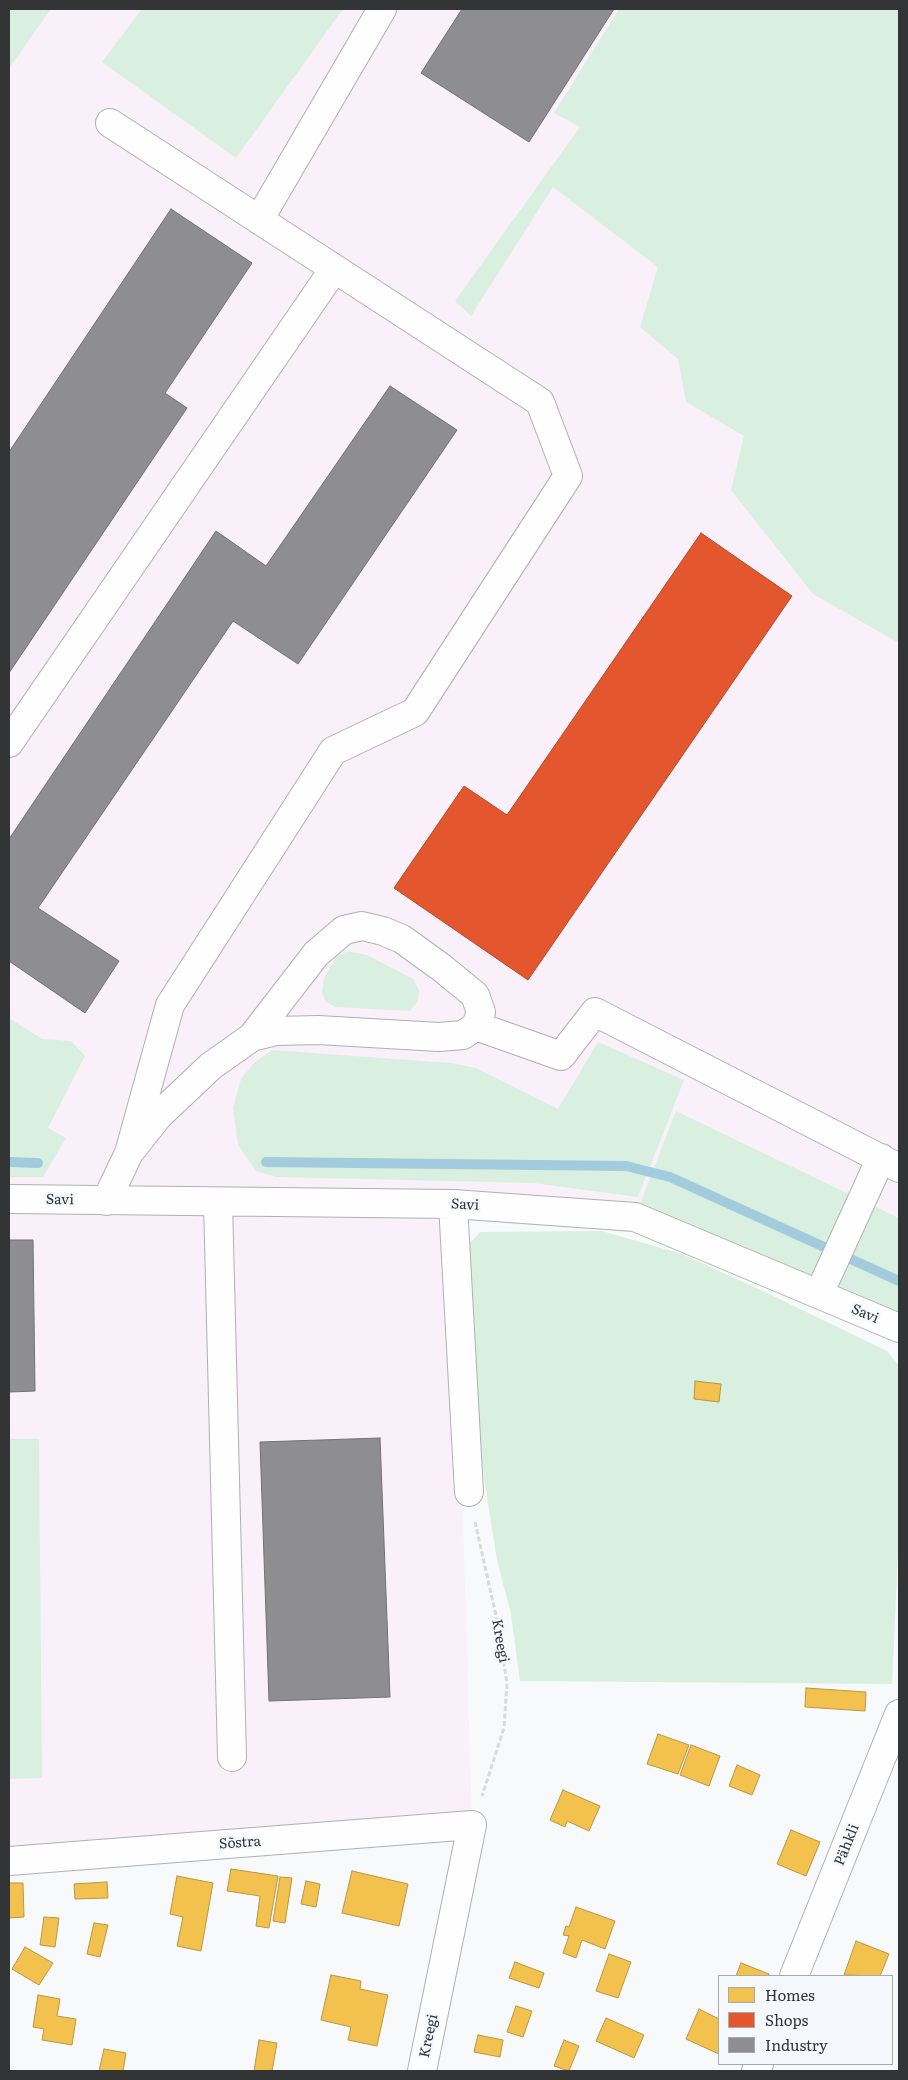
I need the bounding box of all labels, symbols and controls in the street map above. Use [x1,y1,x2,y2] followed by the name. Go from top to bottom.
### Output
[46,1191,74,1209] street label: Savi
[450,1196,480,1214] street label: Savi
[849,1301,881,1327] street label: Savi
[488,1618,512,1664] street label: Kreegi
[831,1822,863,1868] street label: Pähkli
[218,1833,262,1853] street label: Sõstra
[718,1975,893,2065] legend
[765,1983,815,2006] text: Homes
[765,2008,808,2031] text: Shops
[416,2013,442,2059] street label: Kreegi
[765,2033,828,2056] text: Industry

